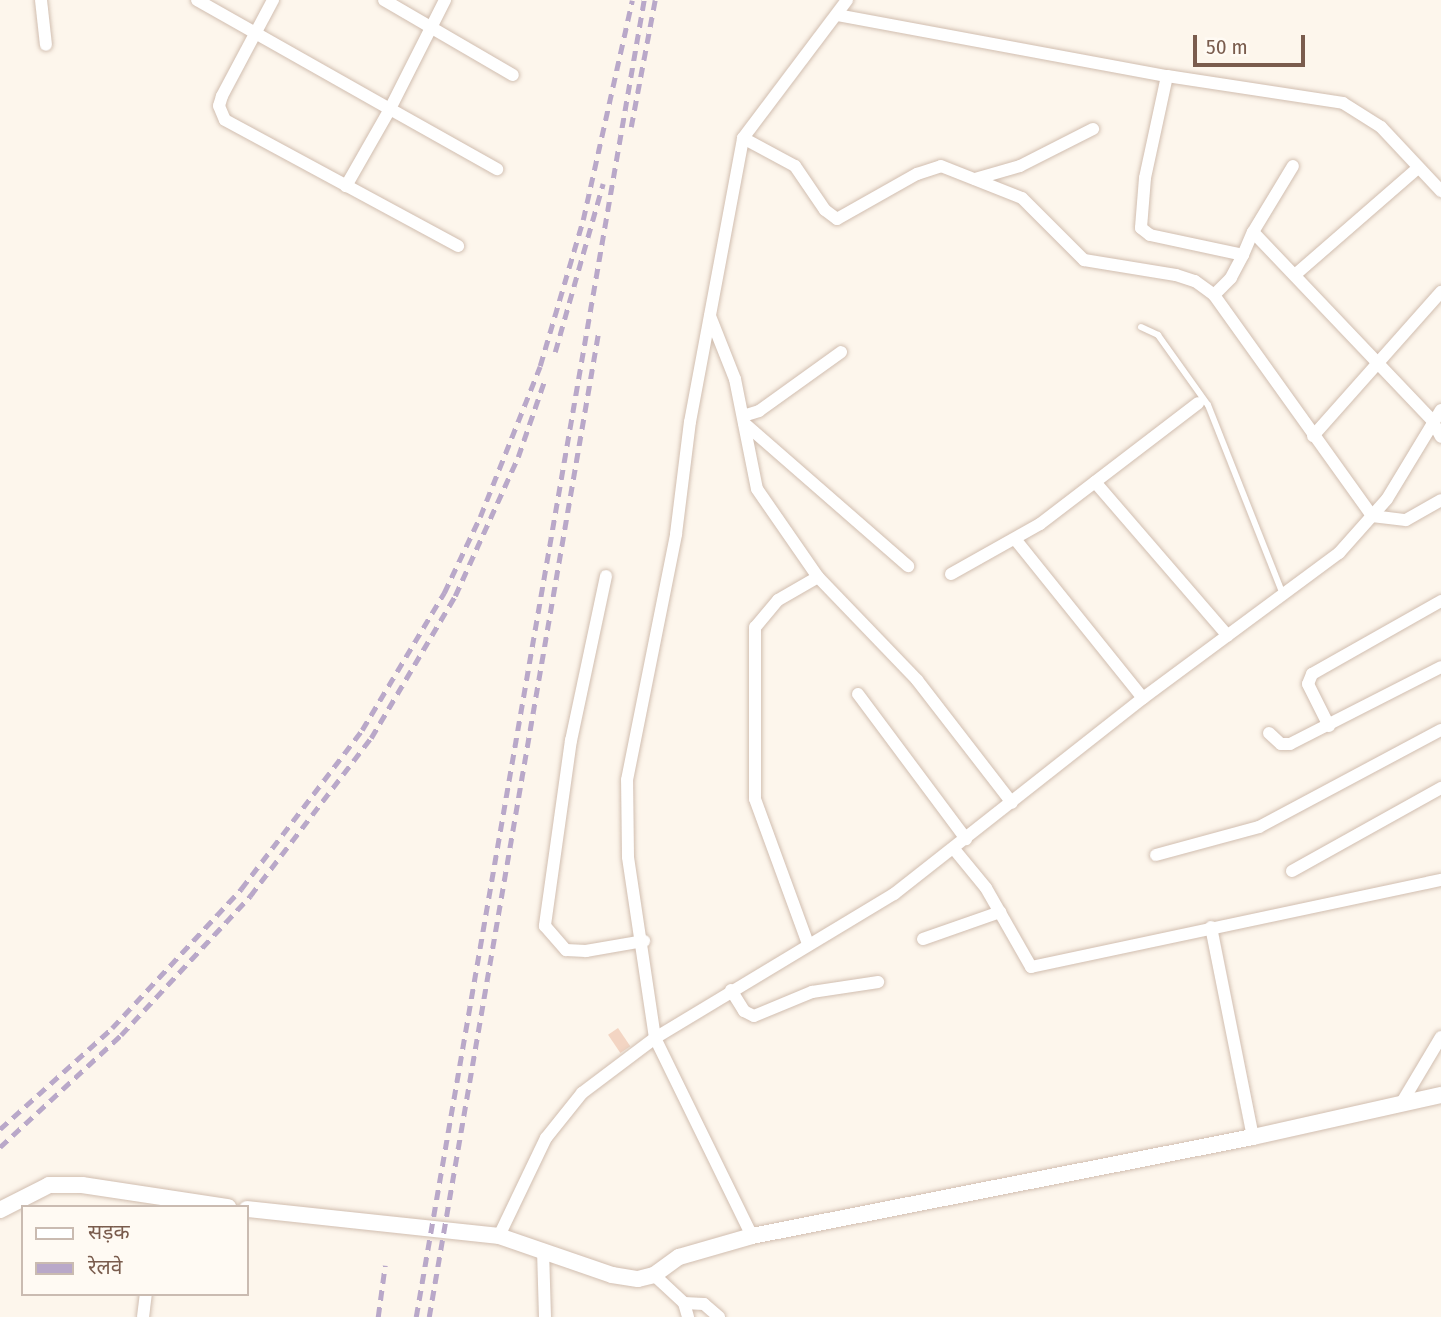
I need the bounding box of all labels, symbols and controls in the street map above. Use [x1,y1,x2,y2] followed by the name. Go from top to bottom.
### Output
[1196,21,1308,65] scale bar
[1206,34,1248,60] text: 50 m
[21,1205,248,1296] legend
[88,1219,130,1245] text: सड़क
[88,1254,123,1280] text: रेलवे

